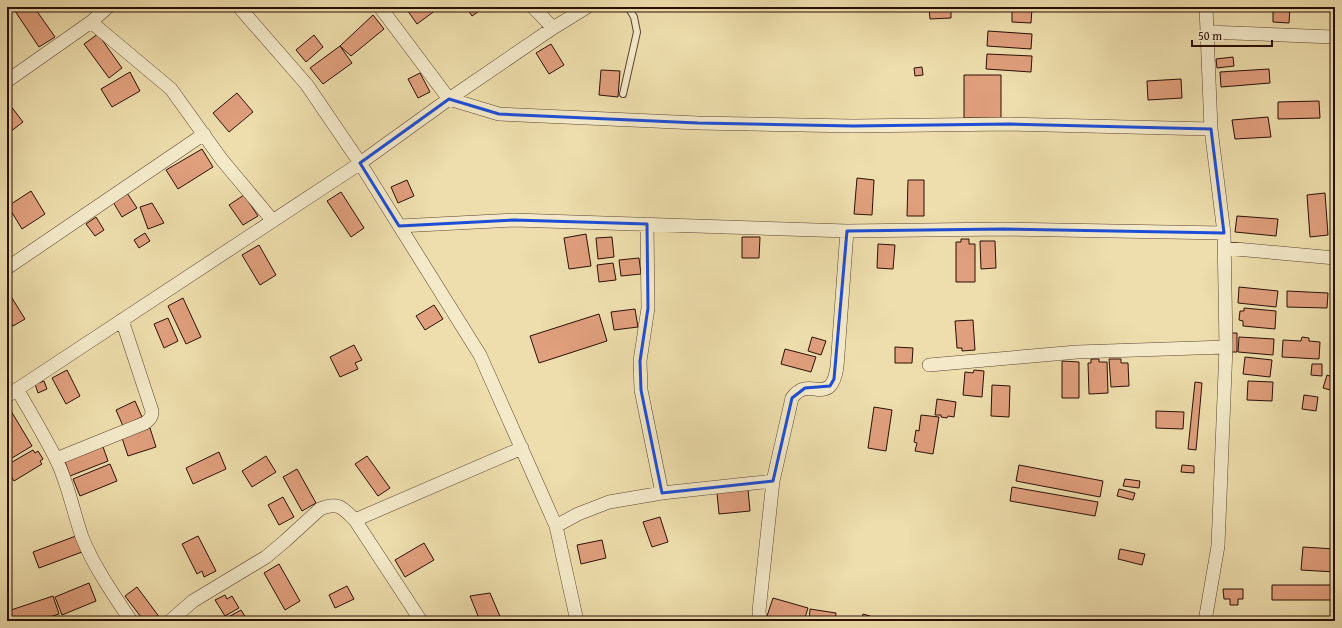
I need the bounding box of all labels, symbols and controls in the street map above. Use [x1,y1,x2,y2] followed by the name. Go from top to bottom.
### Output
[1192,22,1272,48] scale bar
[1198,27,1222,44] text: 50 m

